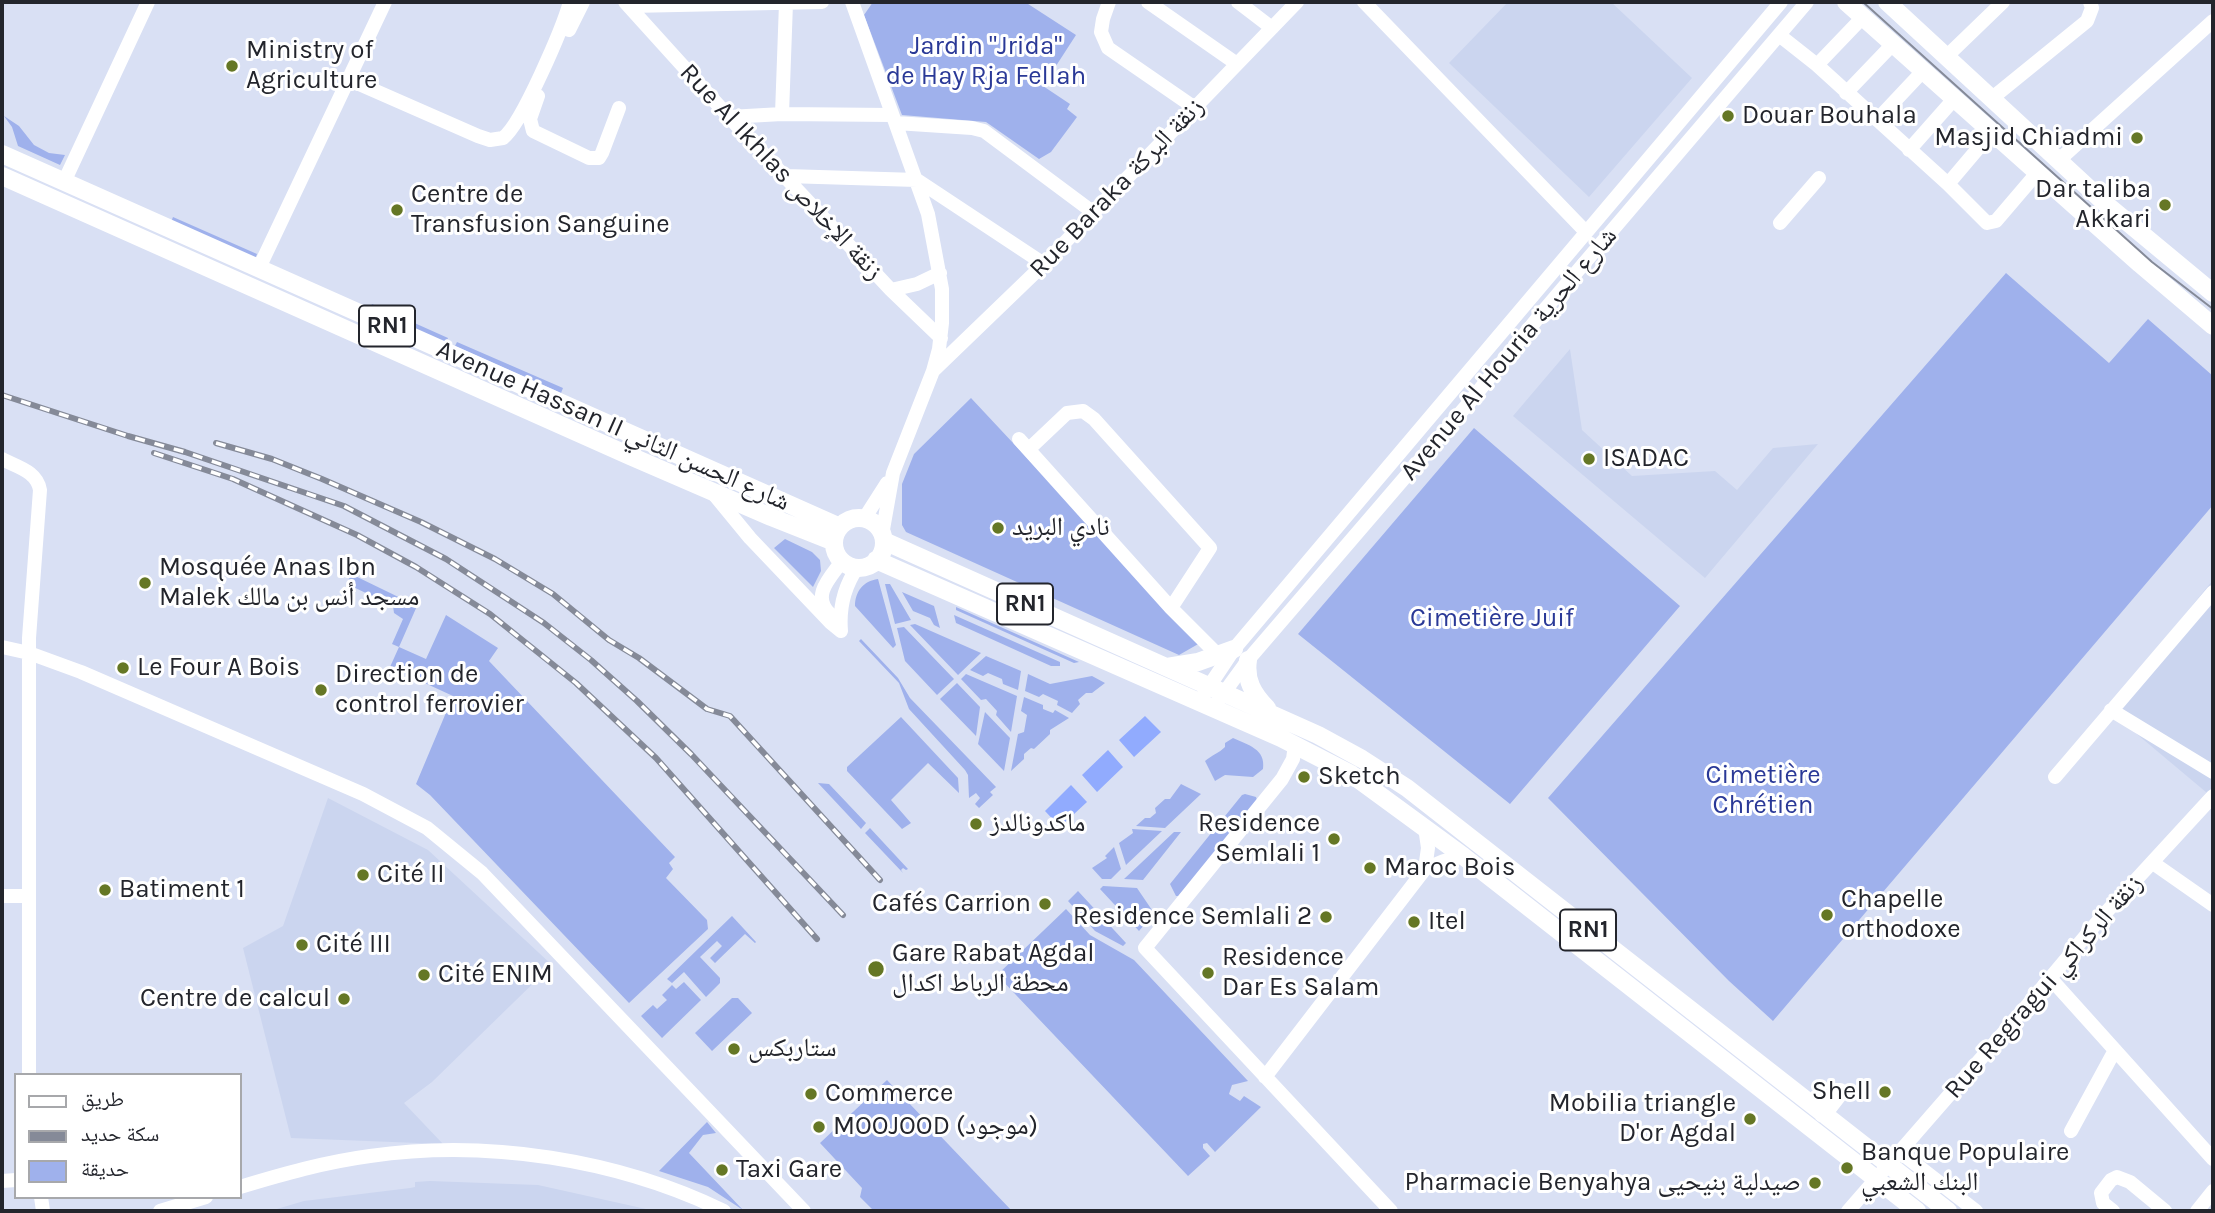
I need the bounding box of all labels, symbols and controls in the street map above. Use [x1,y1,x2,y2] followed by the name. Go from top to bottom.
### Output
[886,31,1086,92] park label: Jardin "Jrida" de Hay Rja Fellah
[246,35,377,96] place label: Ministry of Agriculture
[673,57,889,287] street label: Rue Al Ikhlas زنقة الإخلاص
[224,58,240,74] marker: Ministry of Agriculture
[1023,92,1211,284] street label: Rue Baraka زنقة البركة
[1742,100,1917,132] place label: Douar Bouhala
[1720,108,1736,124] marker: Douar Bouhala
[1934,122,2123,154] place label: Masjid Chiadmi
[2129,130,2145,146] marker: Masjid Chiadmi
[2035,174,2151,235] place label: Dar taliba Akkari
[411,179,670,241] place label: Centre de Transfusion Sanguine
[2157,197,2173,213] marker: Dar taliba Akkari
[389,202,405,218] marker: Centre de Transfusion Sanguine
[1394,221,1624,487] street label: Avenue Al Houria شارع الحرية
[359,306,415,346] road number: RN1
[431,334,795,518] street label: Avenue Hassan II شارع الحسن الثاني
[1603,443,1689,475] place label: ISADAC
[1581,451,1597,467] marker: ISADAC
[1012,512,1110,544] place label: نادي البريد
[990,520,1006,536] marker: نادي البريد
[159,552,419,614] place label: Mosquée Anas Ibn Malek مسجد أنس بن مالك
[137,575,153,591] marker: Mosquée Anas Ibn Malek مسجد أنس بن مالك
[997,584,1053,624] road number: RN1
[1410,603,1574,635] park label: Cimetière Juif
[137,652,300,684] place label: Le Four A Bois
[335,659,524,720] place label: Direction de control ferrovier
[115,660,131,676] marker: Le Four A Bois
[313,682,329,698] marker: Direction de control ferrovier
[1706,760,1820,822] park label: Cimetière Chrétien
[1318,761,1401,793] place label: Sketch
[1296,769,1312,785] marker: Sketch
[990,808,1085,840] place label: ماكدونالدز
[1198,808,1320,870] place label: Residence Semlali 1
[968,816,984,832] marker: ماكدونالدز
[1326,831,1342,847] marker: Residence Semlali 1
[1384,852,1515,884] place label: Maroc Bois
[377,859,445,891] place label: Cité II
[1362,860,1378,876] marker: Maroc Bois
[355,867,371,883] marker: Cité II
[1938,869,2150,1105] street label: Rue Regragui زنقة الركراكي
[119,874,245,906] place label: Batiment 1
[97,882,113,898] marker: Batiment 1
[1841,884,1961,946] place label: Chapelle orthodoxe
[872,888,1031,920] place label: Cafés Carrion
[1037,896,1053,912] marker: Cafés Carrion
[1073,901,1312,933] place label: Residence Semlali 2
[1428,906,1466,938] place label: Itel
[1819,907,1835,923] marker: Chapelle orthodoxe
[1318,909,1334,925] marker: Residence Semlali 2
[1560,910,1616,950] road number: RN1
[1406,914,1422,930] marker: Itel
[316,929,391,961] place label: Cité III
[294,937,310,953] marker: Cité III
[892,938,1095,1000] place label: Gare Rabat Agdal محطة الرباط اكدال
[1222,942,1379,1004] place label: Residence Dar Es Salam
[438,959,553,991] place label: Cité ENIM
[866,959,886,979] marker: Gare Rabat Agdal محطة الرباط اكدال
[1200,965,1216,981] marker: Residence Dar Es Salam
[416,967,432,983] marker: Cité ENIM
[140,983,330,1015] place label: Centre de calcul
[336,991,352,1007] marker: Centre de calcul
[748,1033,837,1065] place label: ستاربكس
[726,1041,742,1057] marker: ستاربكس
[14,1073,242,1199] legend
[1812,1076,1871,1108] place label: Shell
[825,1078,953,1110] place label: Commerce
[1877,1084,1893,1100] marker: Shell
[803,1086,819,1102] marker: Commerce
[81,1087,124,1111] text: طريق
[1549,1088,1736,1150] place label: Mobilia triangle D'or Agdal
[833,1111,1038,1143] place label: MOOJOOD (موجود)
[1742,1111,1758,1127] marker: Mobilia triangle D'or Agdal
[811,1119,827,1135] marker: MOOJOOD (موجود)
[81,1122,159,1146] text: سكة حديد
[1861,1137,2069,1198] place label: Banque Populaire البنك الشعبي
[736,1154,842,1186] place label: Taxi Gare
[81,1157,129,1181] text: حديقة
[1839,1160,1855,1176] marker: Banque Populaire البنك الشعبي
[714,1162,730,1178] marker: Taxi Gare
[1404,1167,1801,1199] place label: Pharmacie Benyahya صيدلية بنيحيى
[1807,1175,1823,1191] marker: Pharmacie Benyahya صيدلية بنيحيى

